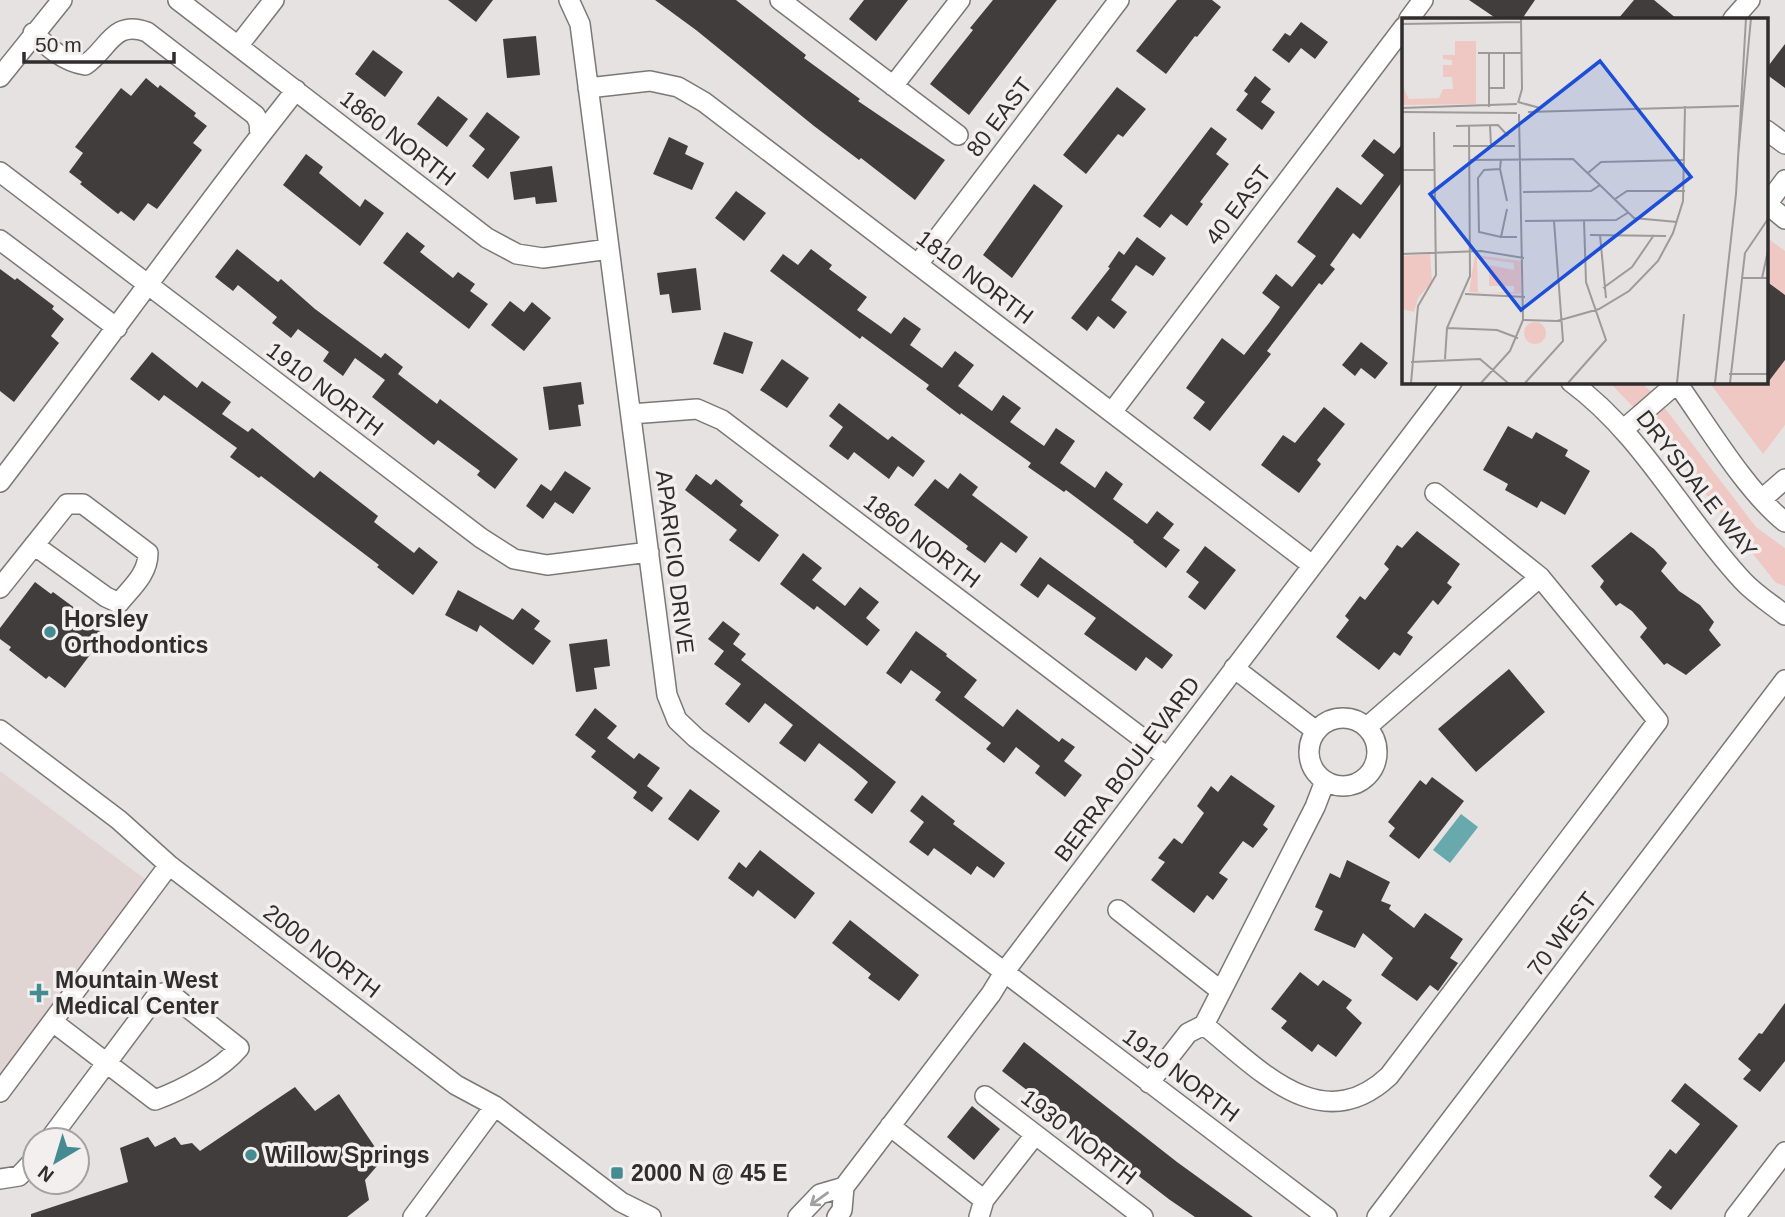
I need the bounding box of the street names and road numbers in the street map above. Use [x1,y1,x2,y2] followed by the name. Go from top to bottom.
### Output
[961,72,1037,162] street label: 80 EAST
[335,85,461,191] street label: 1860 NORTH
[1200,160,1276,250] street label: 40 EAST
[912,225,1038,329] street label: 1810 NORTH
[262,337,388,441] street label: 1910 NORTH
[1631,405,1763,563] street label: DRYSDALE WAY
[651,469,699,655] street label: APARICIO DRIVE
[859,489,985,593] street label: 1860 NORTH
[1049,672,1205,866] street label: BERRA BOULEVARD
[1522,887,1602,981] street label: 70 WEST
[259,899,385,1003] street label: 2000 NORTH
[1118,1023,1244,1127] street label: 1910 NORTH
[1016,1084,1142,1190] street label: 1930 NORTH

